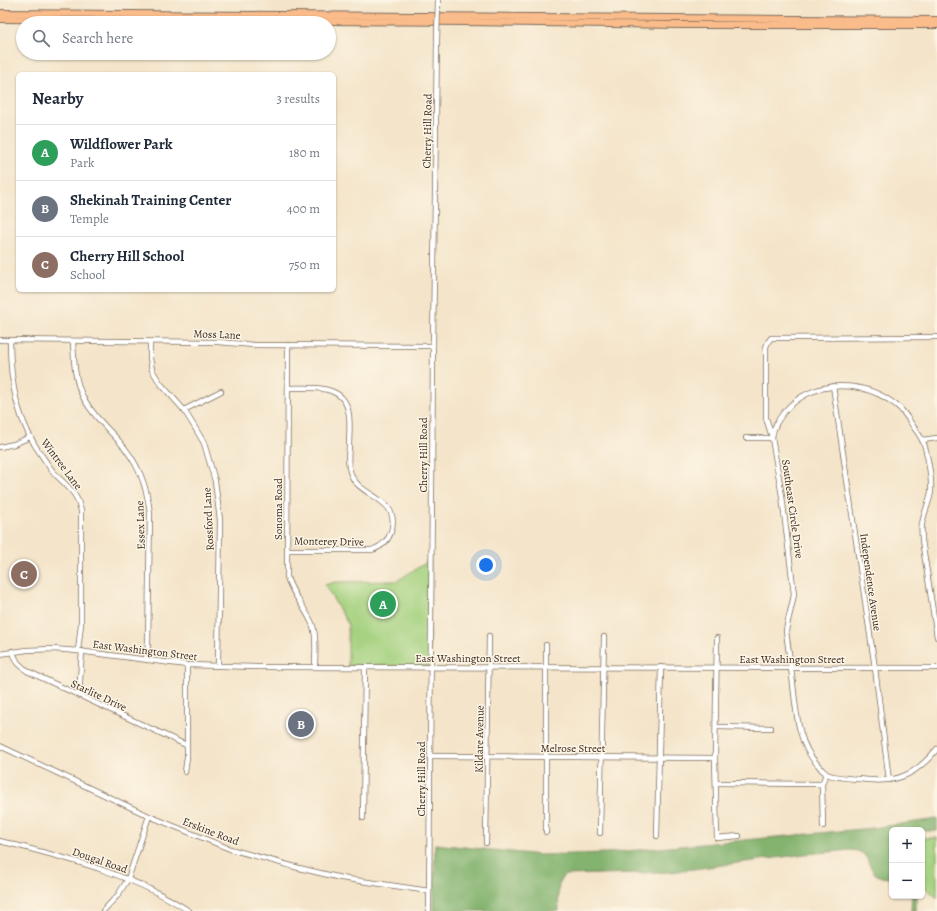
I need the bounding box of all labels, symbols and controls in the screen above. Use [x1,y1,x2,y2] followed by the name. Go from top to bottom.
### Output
[16,16,336,60] search box
[30,27,52,49] icon: search
[62,28,133,48] text: Search here
[32,87,83,110] text: Nearby
[276,90,320,107] text: 3 results
[419,93,436,169] street label: Cherry Hill Road
[70,134,173,154] text: Wildflower Park
[41,144,49,161] text: A
[289,144,320,161] text: 180 m
[70,154,94,171] text: Park
[70,190,232,210] text: Shekinah Training Center
[41,200,49,217] text: B
[287,200,320,217] text: 400 m
[70,210,109,227] text: Temple
[70,246,184,266] text: Cherry Hill School
[41,256,49,273] text: C
[289,256,320,273] text: 750 m
[70,266,105,283] text: School
[193,326,241,343] street label: Moss Lane
[416,417,431,493] street label: Cherry Hill Road
[37,435,86,493] street label: Wintree Lane
[778,459,807,560] street label: Southeast Circle Drive
[271,478,286,540] street label: Sonoma Road
[199,487,218,551] street label: Rossford Lane
[132,500,149,550] street label: Essex Lane
[856,532,885,632] street label: Independence Avenue
[294,533,364,550] street label: Monterey Drive
[476,555,496,575] your location
[11,559,37,589] pin: C
[370,589,396,619] pin: A
[92,637,199,664] street label: East Washington Street
[415,651,521,666] street label: East Washington Street
[739,652,845,667] street label: East Washington Street
[68,676,129,715] street label: Starlite Drive
[471,705,488,773] street label: Kildare Avenue
[288,709,314,739] pin: B
[414,741,429,817] street label: Cherry Hill Road
[541,741,606,756] street label: Melrose Street
[180,814,241,849] street label: Erskine Road
[889,827,925,899] map controls
[889,827,925,863] button: +
[70,844,130,877] street label: Dougal Road
[889,863,925,899] button: −

